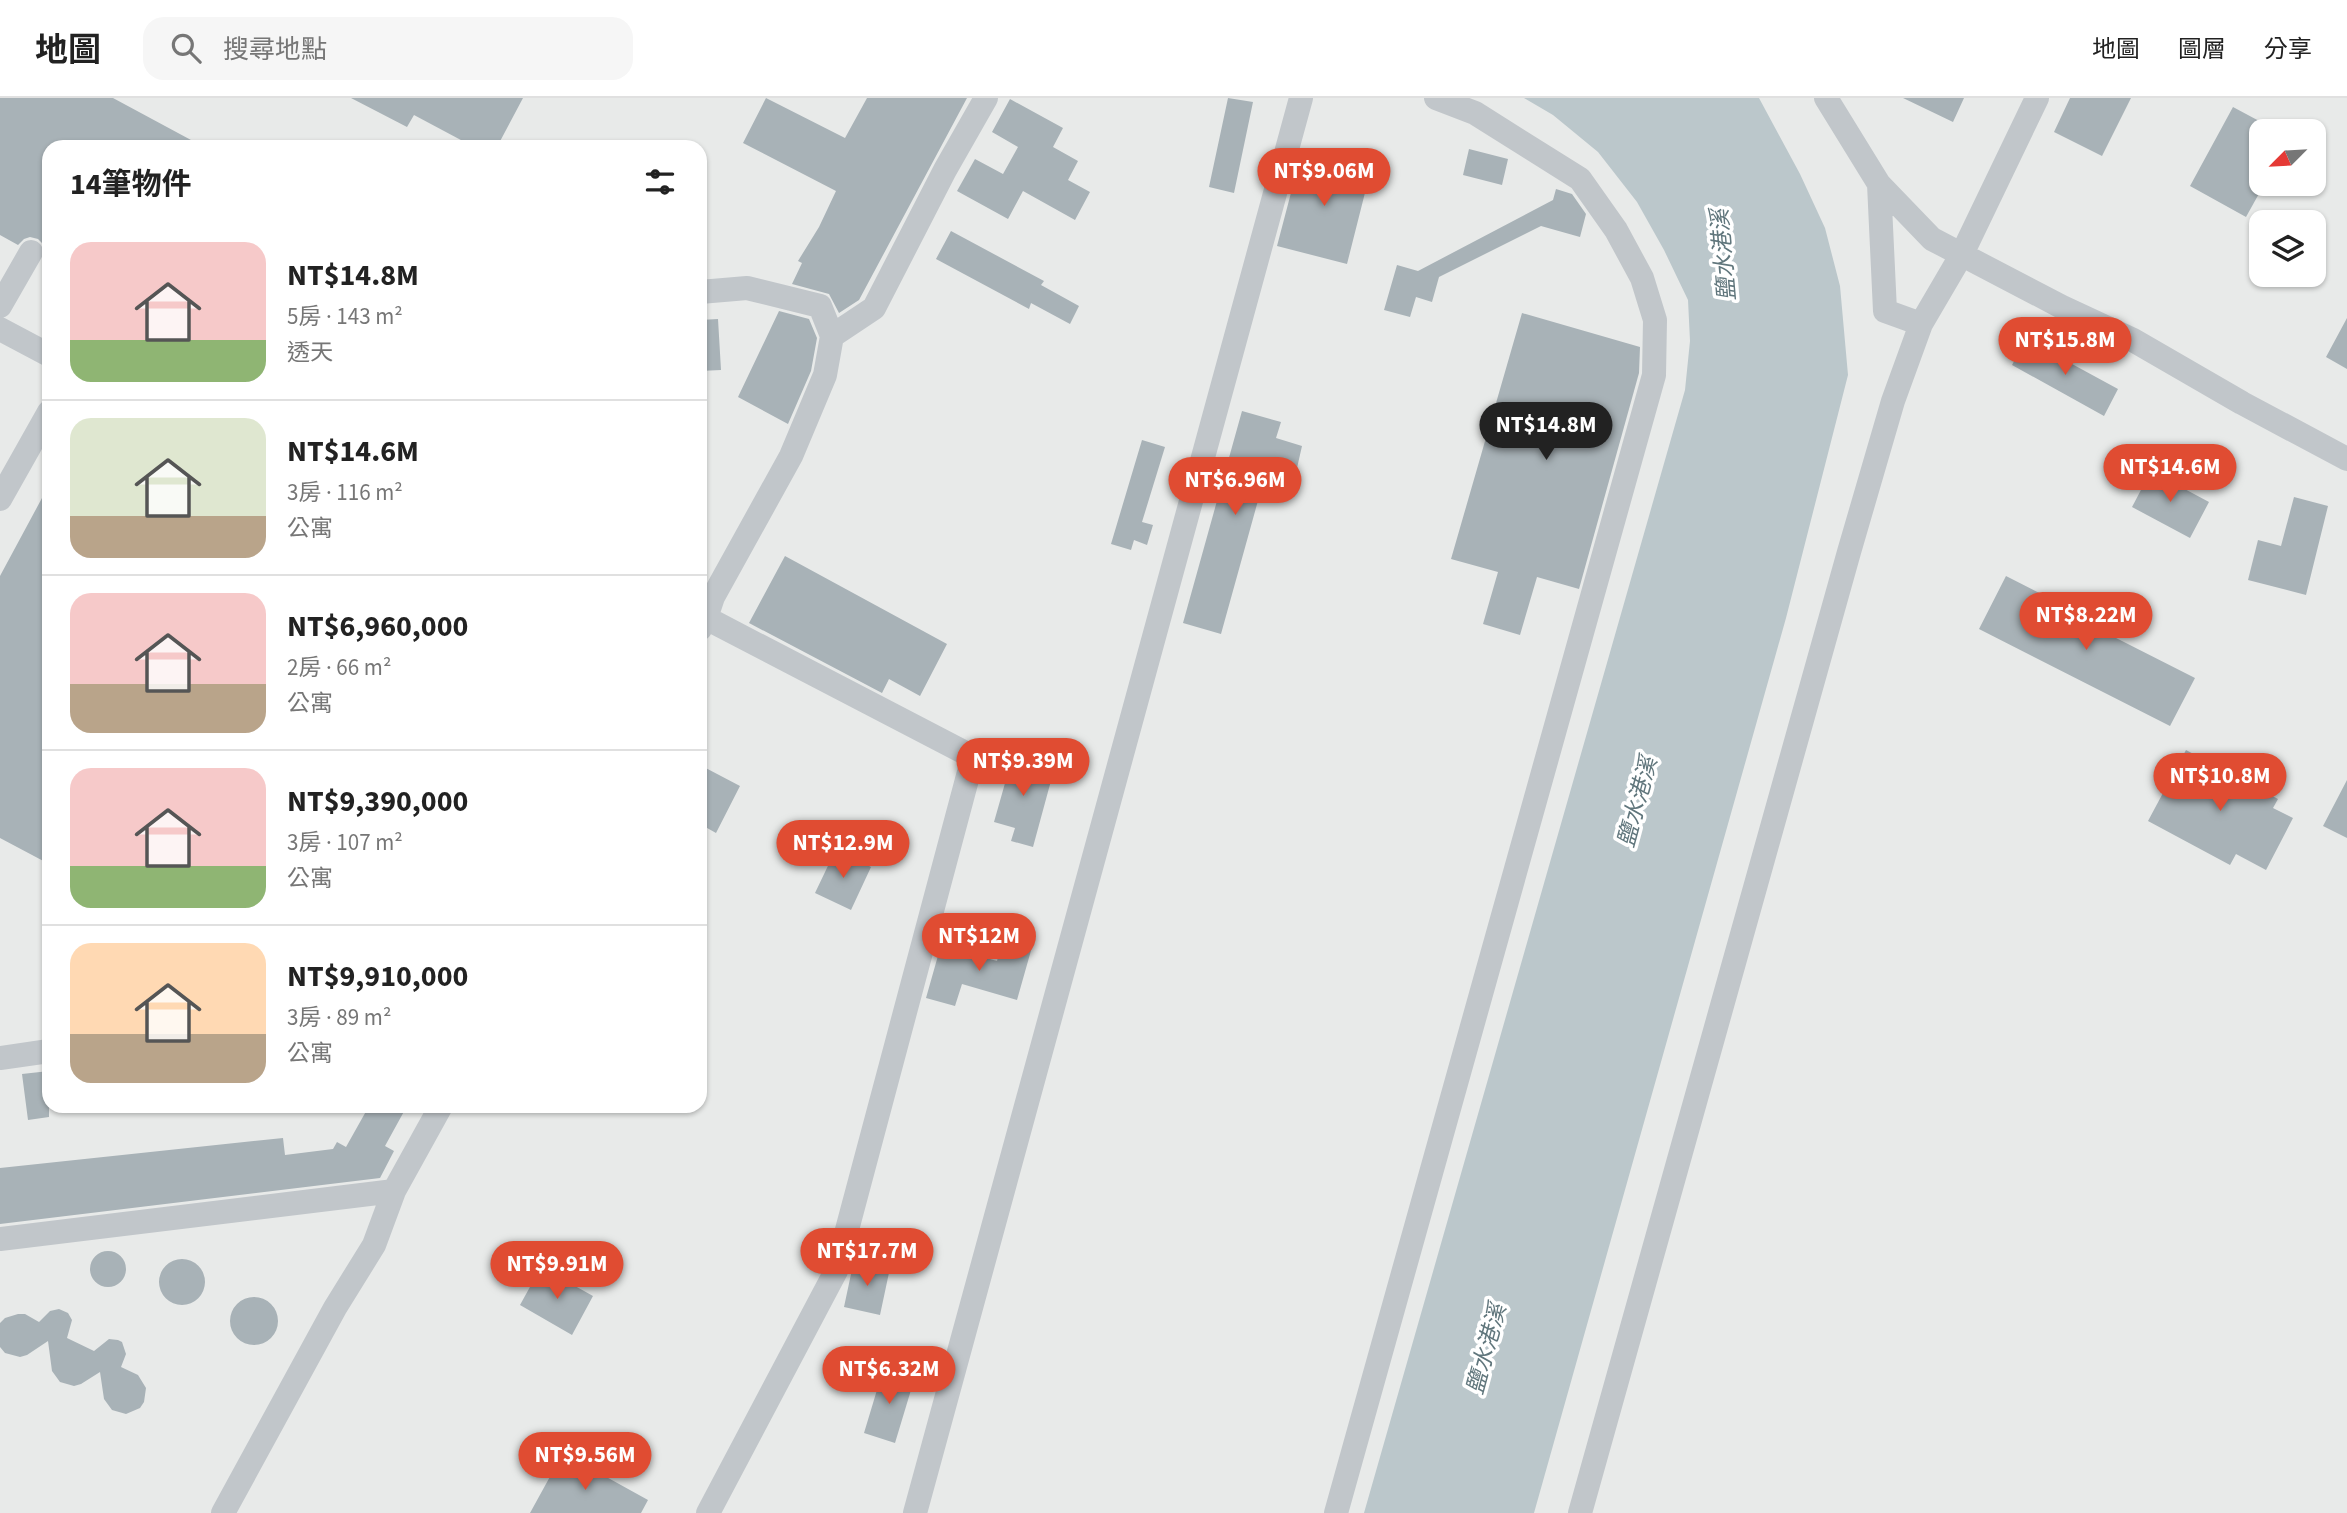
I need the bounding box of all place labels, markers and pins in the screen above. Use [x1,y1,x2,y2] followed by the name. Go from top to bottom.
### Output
[1252,148,1396,208] pin: NT$9.06M
[1993,317,2137,377] pin: NT$15.8M
[1474,402,1618,462] pin: NT$14.8M
[2098,444,2242,504] pin: NT$14.6M
[1163,458,1307,517] pin: NT$6.96M
[2014,592,2158,652] pin: NT$8.22M
[951,738,1095,798] pin: NT$9.39M
[2148,754,2292,813] pin: NT$10.8M
[771,820,915,880] pin: NT$12.9M
[922,914,1036,973] pin: NT$12M
[795,1228,939,1288] pin: NT$17.7M
[485,1242,629,1301] pin: NT$9.91M
[817,1346,961,1406] pin: NT$6.32M
[513,1432,657,1492] pin: NT$9.56M

